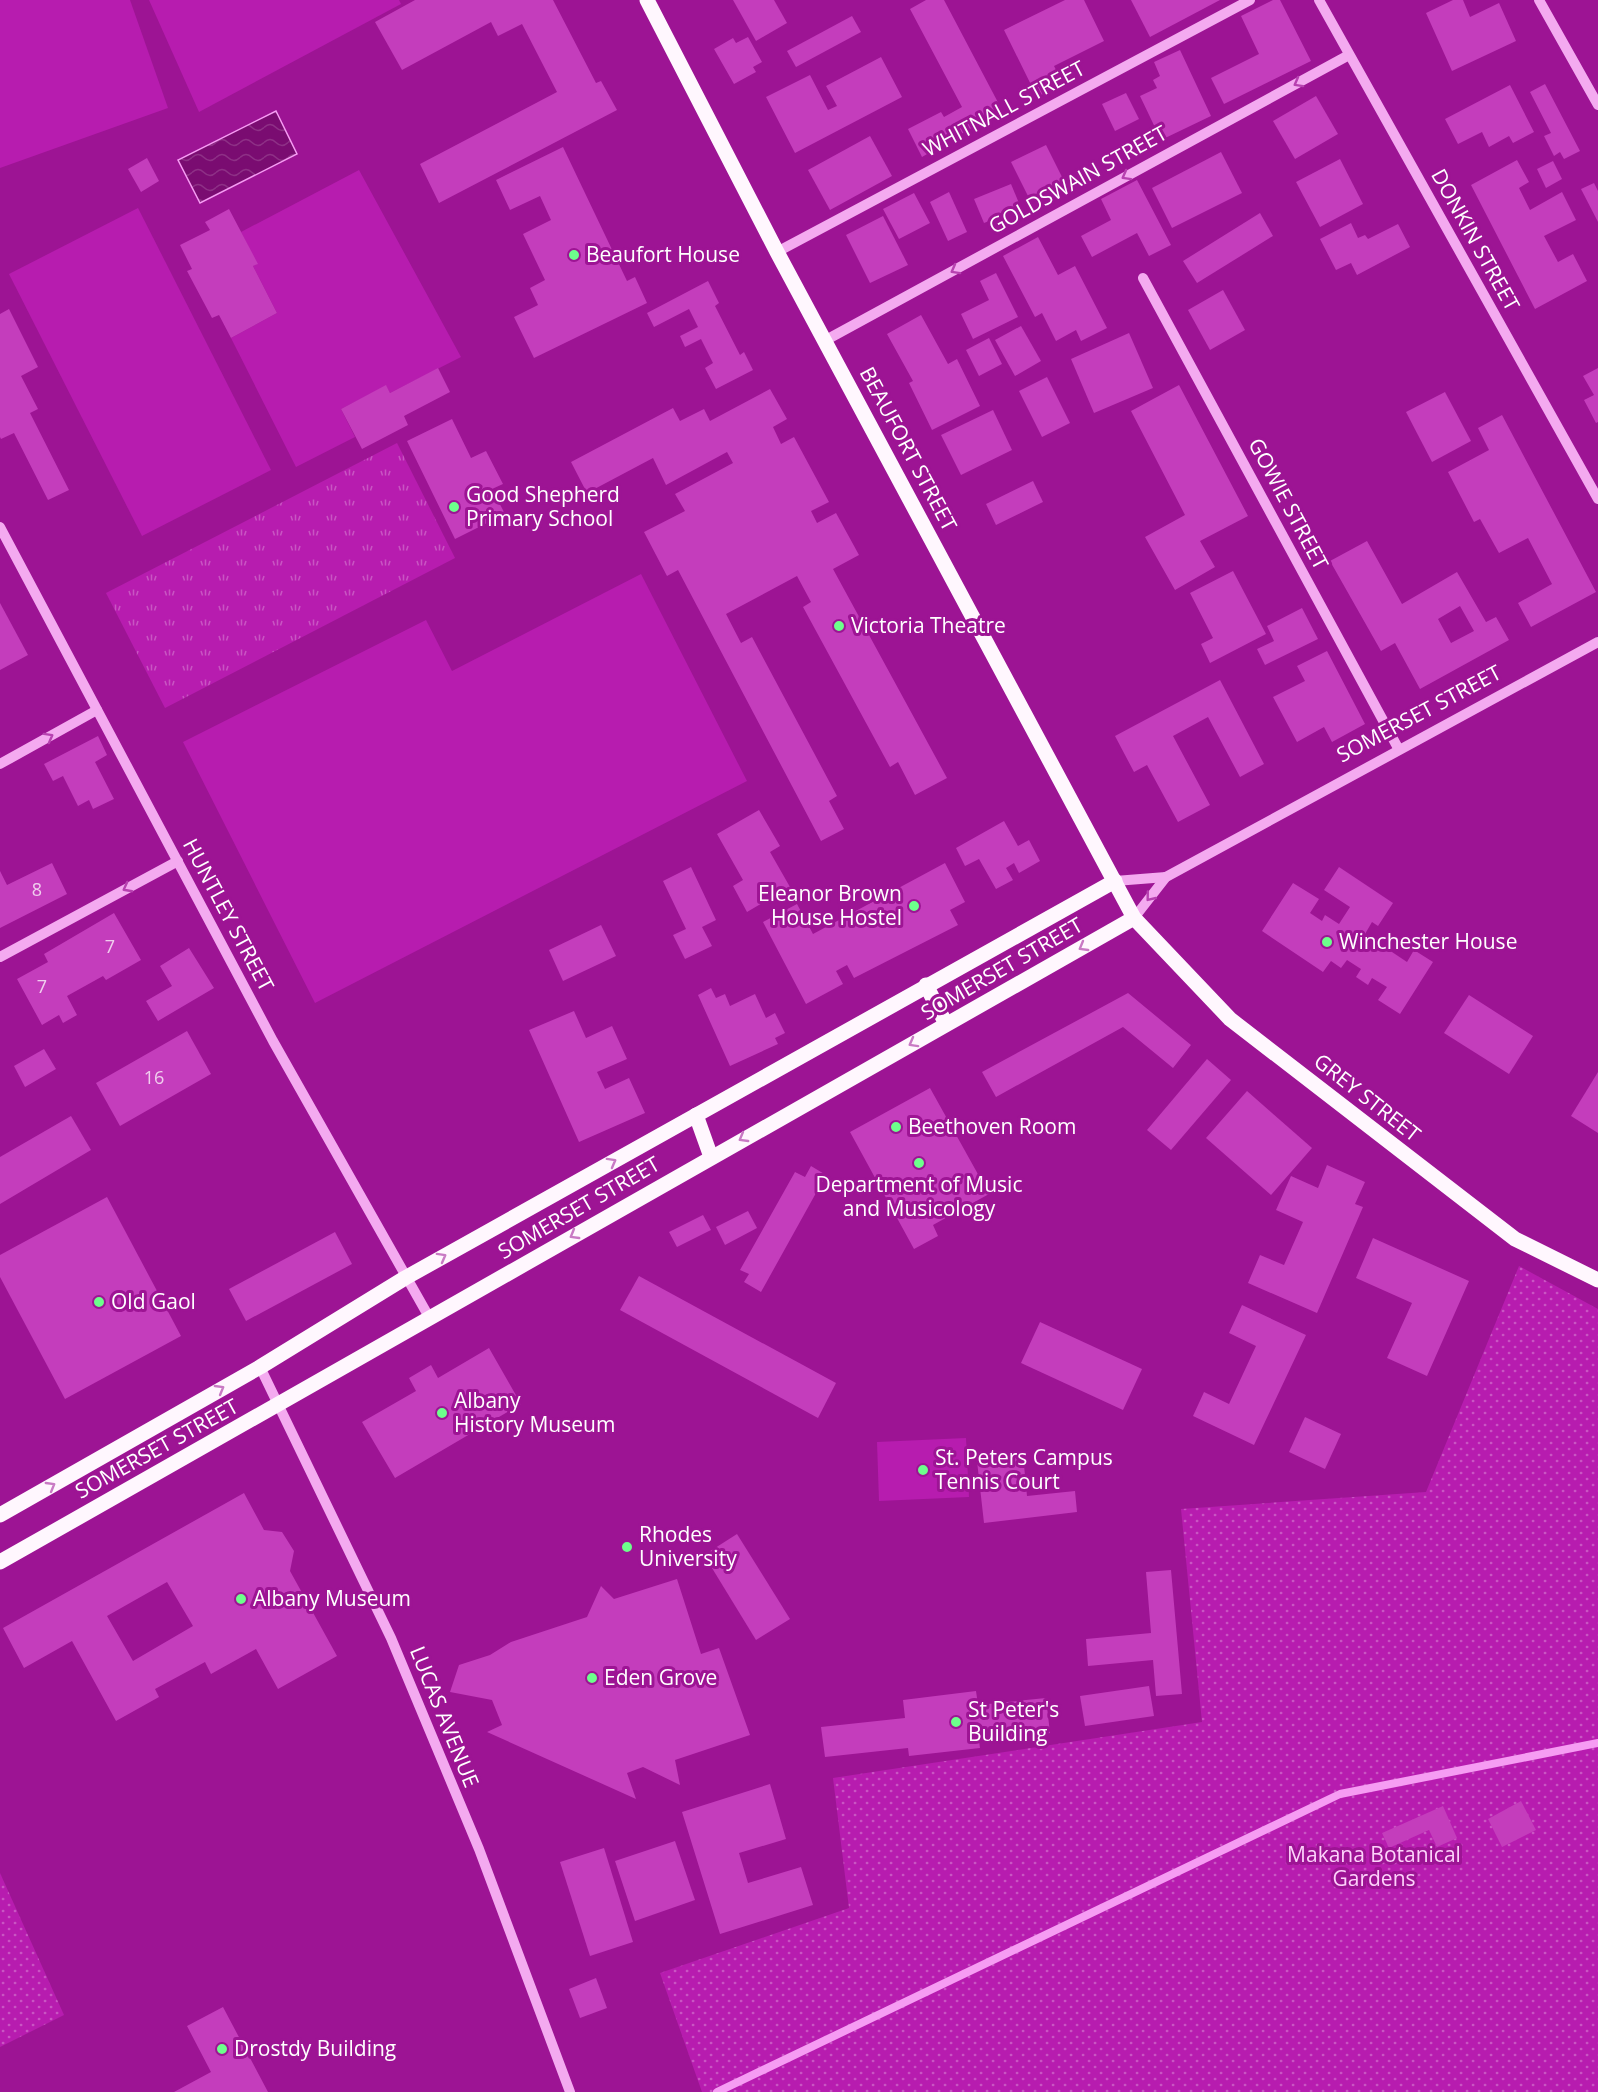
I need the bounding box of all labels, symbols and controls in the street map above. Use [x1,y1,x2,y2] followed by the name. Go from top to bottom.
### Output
[918,53,1090,163] street label: WHITNALL STREET
[1293,76,1304,87] one-way arrow
[983,118,1172,240] street label: GOLDSWAIN STREET
[1425,163,1527,316] street label: DONKIN STREET
[1122,169,1132,180] one-way arrow
[586,240,740,268] place label: Beaufort House
[567,248,581,262] marker: Beaufort House
[951,263,961,274] one-way arrow
[854,362,964,536] street label: BEAUFORT STREET
[1242,433,1335,574] street label: GOWIE STREET
[466,480,620,532] place label: Good Shepherd Primary School
[447,500,461,514] marker: Good Shepherd Primary School
[851,611,1006,639] place label: Victoria Theatre
[832,619,846,633] marker: Victoria Theatre
[1331,658,1506,768] street label: SOMERSET STREET
[42,733,53,744] one-way arrow
[177,833,281,996] street label: HUNTLEY STREET
[32,877,42,901] house number: 8
[758,879,902,931] place label: Eleanor Brown House Hostel
[123,881,133,892] one-way arrow
[1146,891,1157,902] one-way arrow
[907,899,921,913] marker: Eleanor Brown House Hostel
[915,910,1088,1026] street label: SOMERSET STREET
[1339,927,1517,955] place label: Winchester House
[105,934,115,958] house number: 7
[1320,935,1334,949] marker: Winchester House
[1079,939,1089,951] one-way arrow
[37,974,47,998] house number: 7
[909,1036,920,1047] one-way arrow
[1309,1047,1427,1148] street label: GREY STREET
[144,1065,164,1089] house number: 16
[908,1112,1076,1140] place label: Beethoven Room
[889,1120,903,1134] marker: Beethoven Room
[739,1131,750,1143] one-way arrow
[492,1149,665,1265] street label: SOMERSET STREET
[912,1156,926,1170] marker: Department of Music and Musicology
[606,1158,616,1170] one-way arrow
[816,1170,1022,1222] place label: Department of Music and Musicology
[570,1228,580,1239] one-way arrow
[436,1253,446,1265] one-way arrow
[111,1287,196,1315] place label: Old Gaol
[92,1295,106,1309] marker: Old Gaol
[214,1385,224,1397] one-way arrow
[454,1386,615,1438] place label: Albany History Museum
[70,1391,243,1505] street label: SOMERSET STREET
[435,1406,449,1420] marker: Albany History Museum
[935,1443,1113,1495] place label: St. Peters Campus Tennis Court
[916,1463,930,1477] marker: St. Peters Campus Tennis Court
[45,1482,55,1493] one-way arrow
[639,1520,737,1572] place label: Rhodes University
[620,1540,634,1554] marker: Rhodes University
[253,1584,411,1612] place label: Albany Museum
[234,1592,248,1606] marker: Albany Museum
[404,1642,486,1791] street label: LUCAS AVENUE
[604,1663,717,1691] place label: Eden Grove
[585,1671,599,1685] marker: Eden Grove
[968,1695,1059,1747] place label: St Peter's Building
[949,1715,963,1729] marker: St Peter's Building
[1287,1840,1461,1892] park label: Makana Botanical Gardens
[234,2034,396,2062] place label: Drostdy Building
[215,2042,229,2056] marker: Drostdy Building

